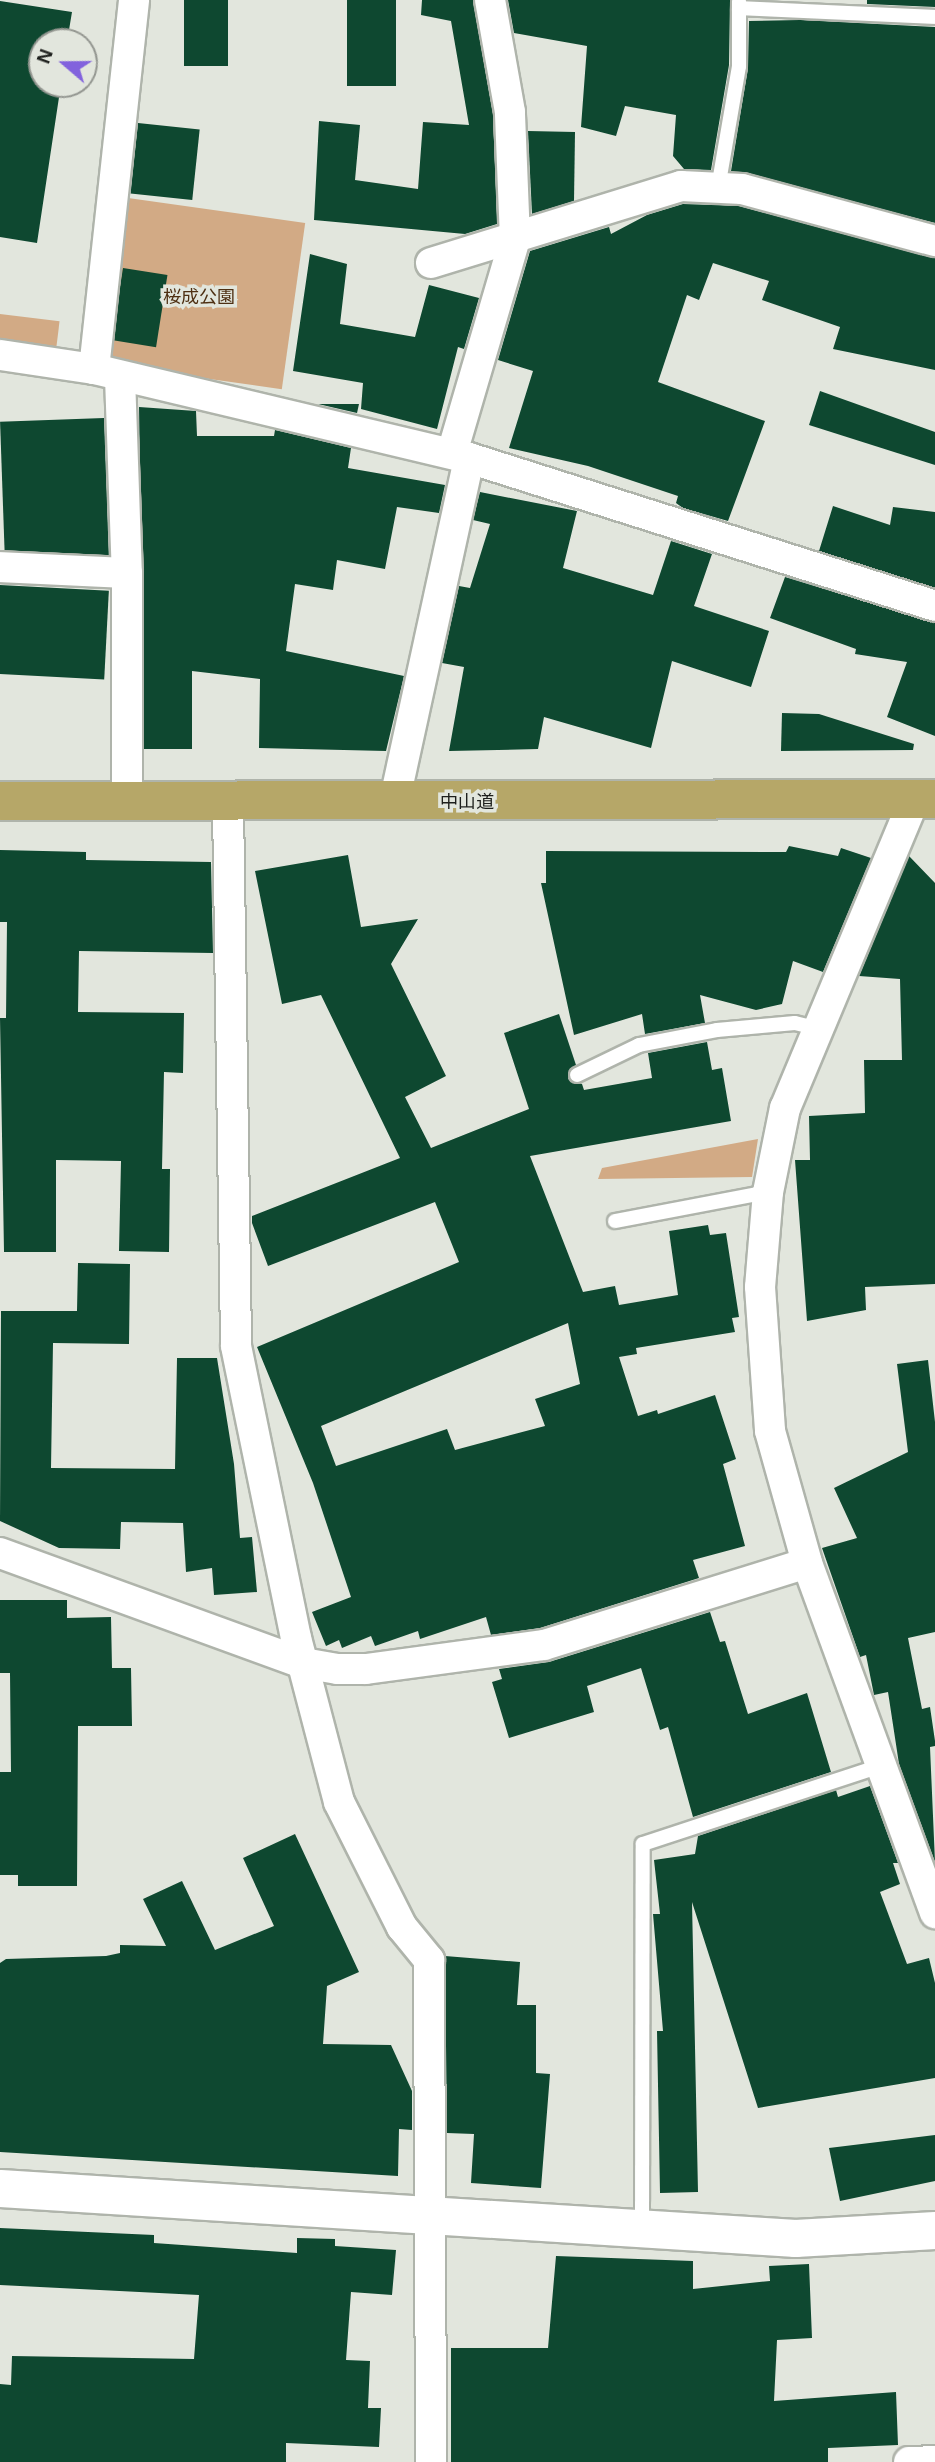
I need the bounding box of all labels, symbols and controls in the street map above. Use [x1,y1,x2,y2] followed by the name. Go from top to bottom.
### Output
[28,28,98,98] north arrow
[32,46,57,66] text: N
[163,286,235,308] park label: 桜成公園
[440,791,494,813] street label: 中山道

